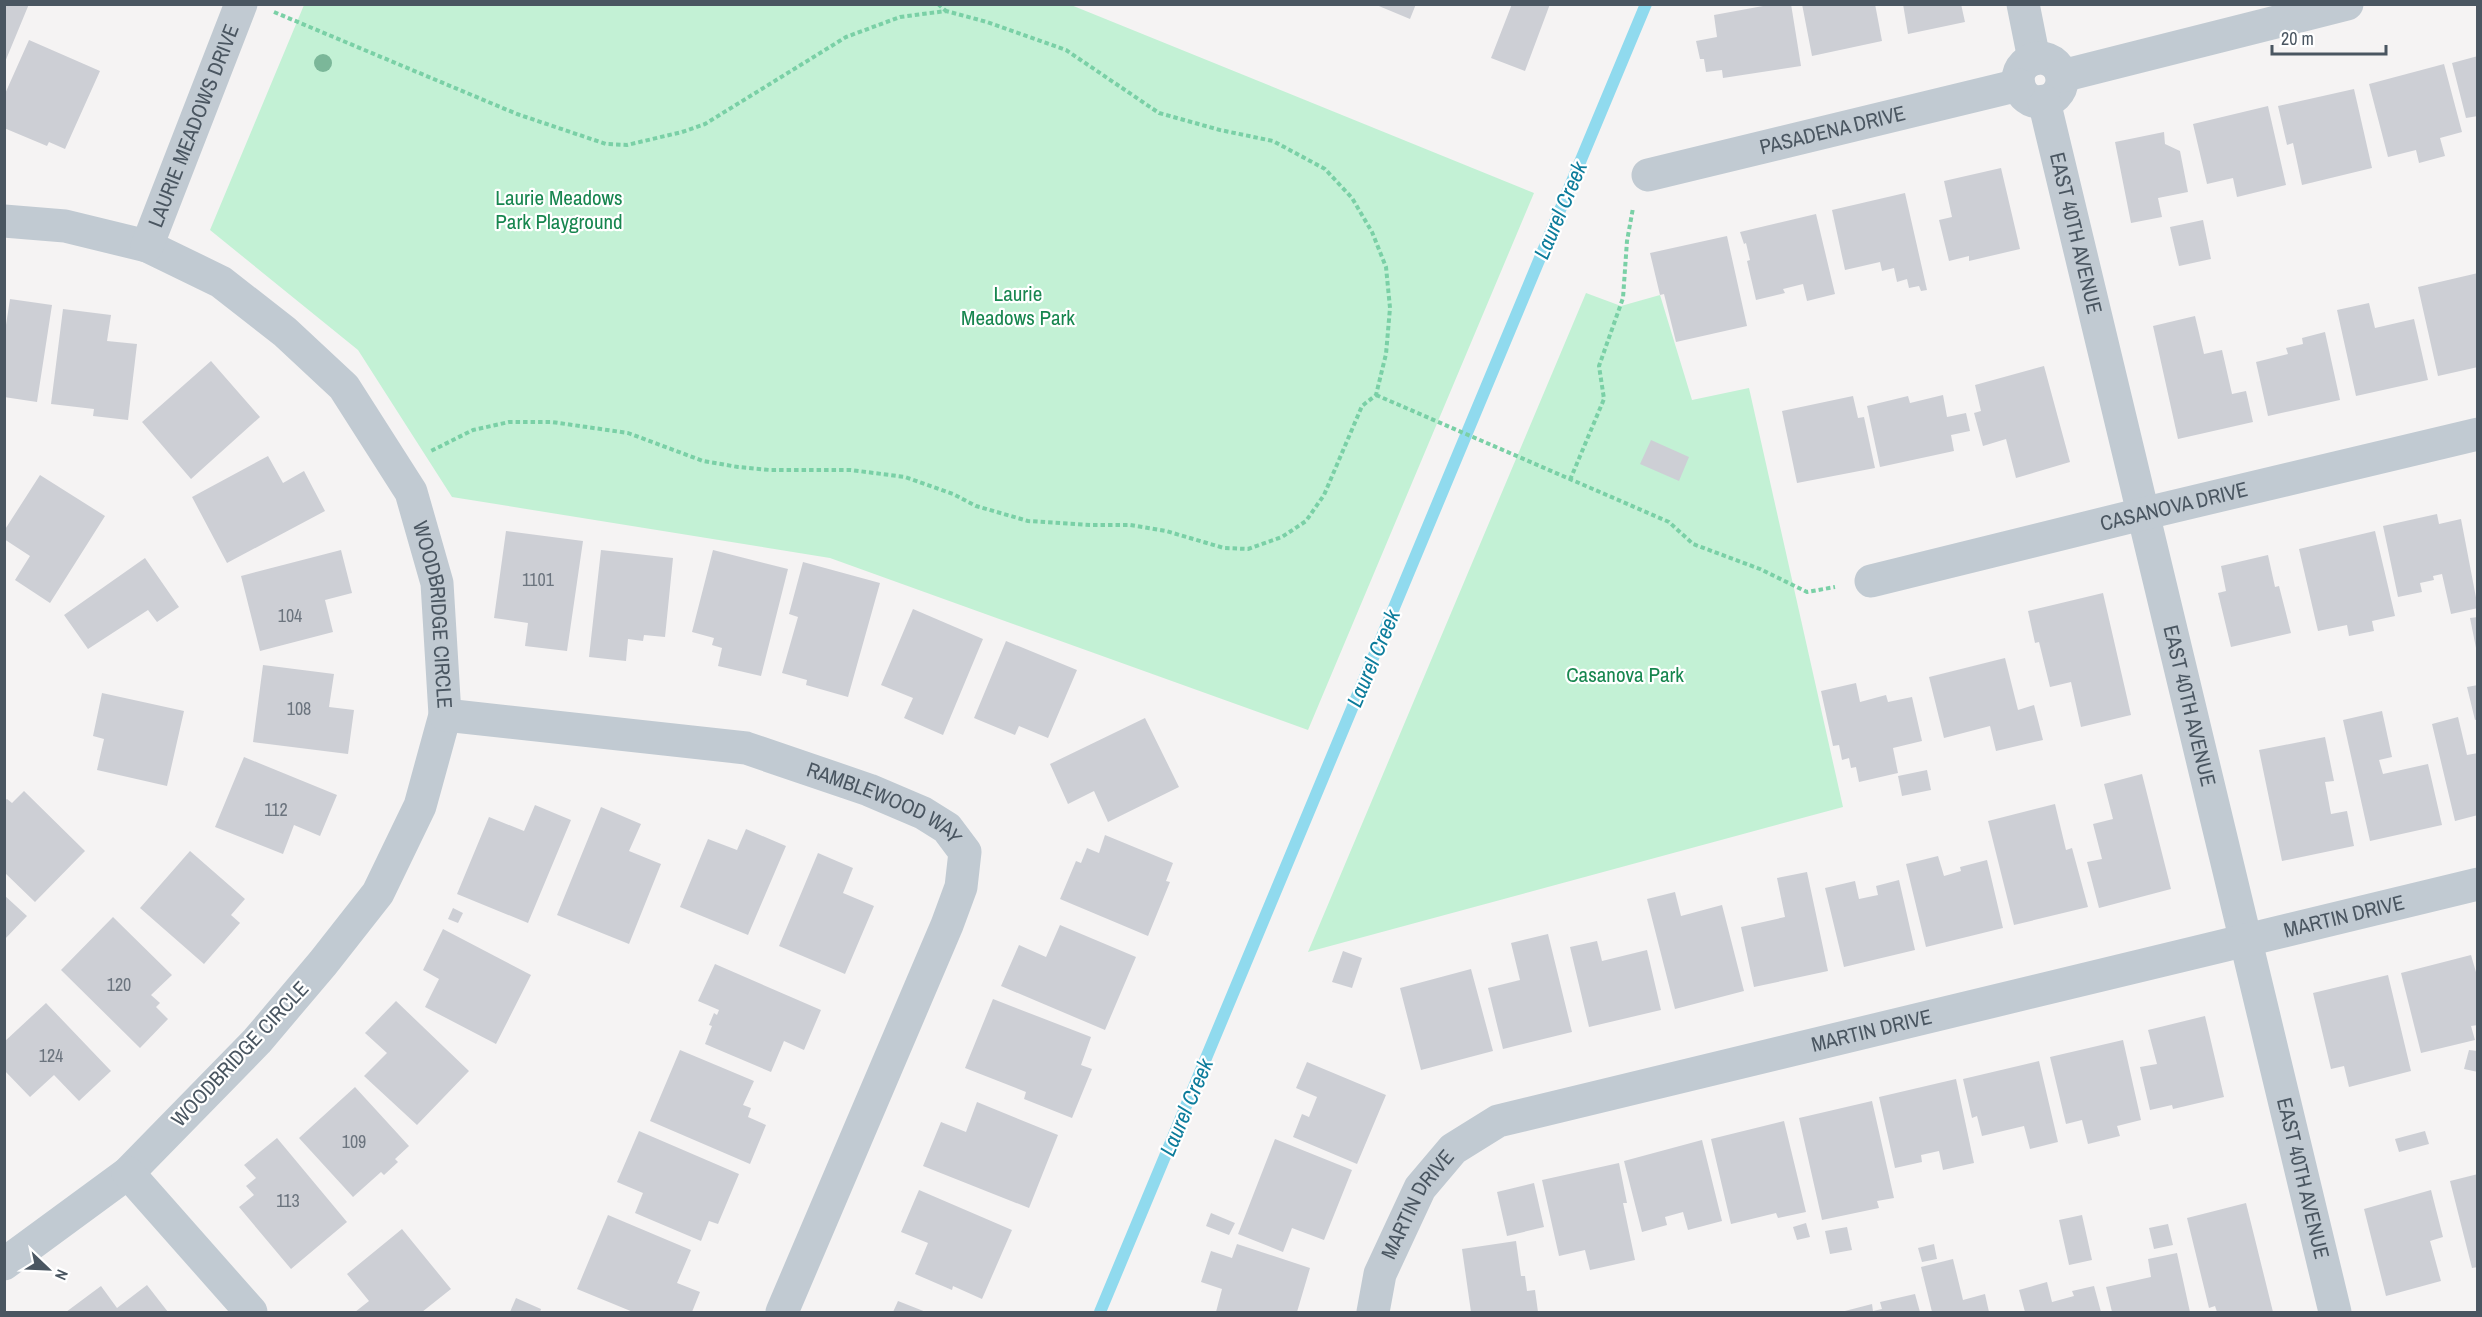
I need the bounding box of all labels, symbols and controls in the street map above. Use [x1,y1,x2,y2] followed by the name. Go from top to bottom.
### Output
[2272,18,2386,56] scale bar
[141,20,246,231] street label: LAURIE MEADOWS DRIVE
[2281,26,2314,51] text: 20 m
[1757,98,1908,161] street label: PASADENA DRIVE
[2043,149,2110,317] street label: EAST 40TH AVENUE
[1526,156,1594,263] water label: Laurel Creek
[495,183,623,236] park label: Laurie Meadows Park Playground
[961,279,1075,332] park label: Laurie Meadows Park
[2097,474,2251,538] street label: CASANOVA DRIVE
[406,518,460,709] street label: WOODBRIDGE CIRCLE
[522,567,555,592] house number: 1101
[278,603,302,628] house number: 104
[1339,604,1407,711] water label: Laurel Creek
[2156,622,2223,789] street label: EAST 40TH AVENUE
[1566,660,1684,689] park label: Casanova Park
[287,696,311,721] house number: 108
[803,755,969,850] street label: RAMBLEWOOD WAY
[264,797,288,822] house number: 112
[2281,887,2407,944] street label: MARTIN DRIVE
[107,972,131,997] house number: 120
[164,974,315,1133] street label: WOODBRIDGE CIRCLE
[1808,1002,1935,1059] street label: MARTIN DRIVE
[39,1043,63,1068] house number: 124
[1152,1053,1220,1160] water label: Laurel Creek
[2270,1095,2337,1262] street label: EAST 40TH AVENUE
[342,1129,366,1154] house number: 109
[1374,1143,1460,1264] street label: MARTIN DRIVE
[276,1188,300,1213] house number: 113
[18,1239,78,1299] north arrow
[50,1266,74,1284] text: N

